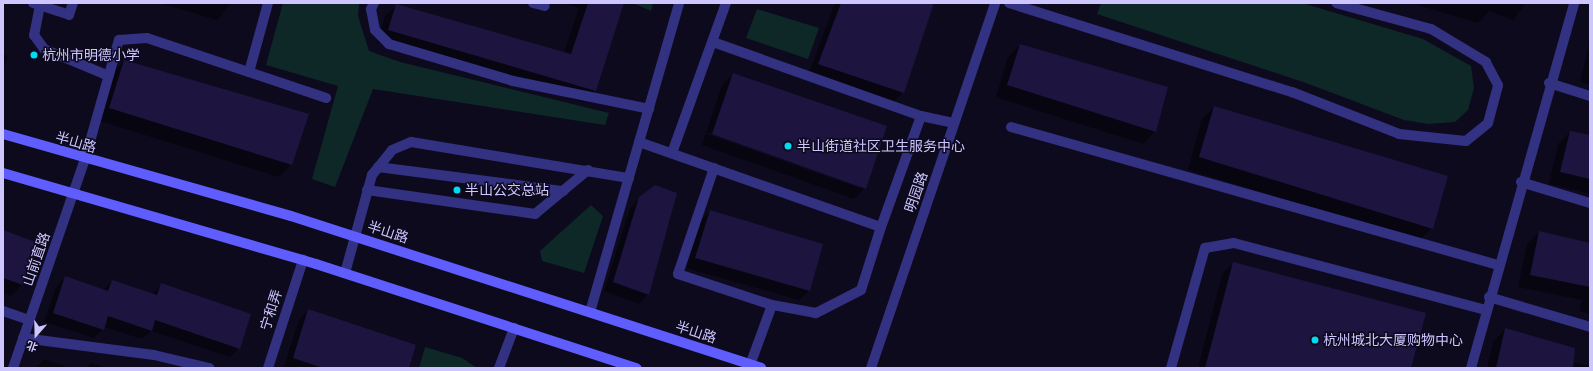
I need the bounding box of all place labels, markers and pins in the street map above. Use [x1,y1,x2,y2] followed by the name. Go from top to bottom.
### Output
[42,47,140,63] place label: 杭州市明德小学
[29,50,39,60] marker: 杭州市明德小学
[797,138,965,154] place label: 半山街道社区卫生服务中心
[782,140,794,152] marker: 半山街道社区卫生服务中心
[465,182,549,198] place label: 半山公交总站
[452,185,462,195] marker: 半山公交总站
[1323,332,1463,348] place label: 杭州城北大厦购物中心
[1310,335,1320,345] marker: 杭州城北大厦购物中心

